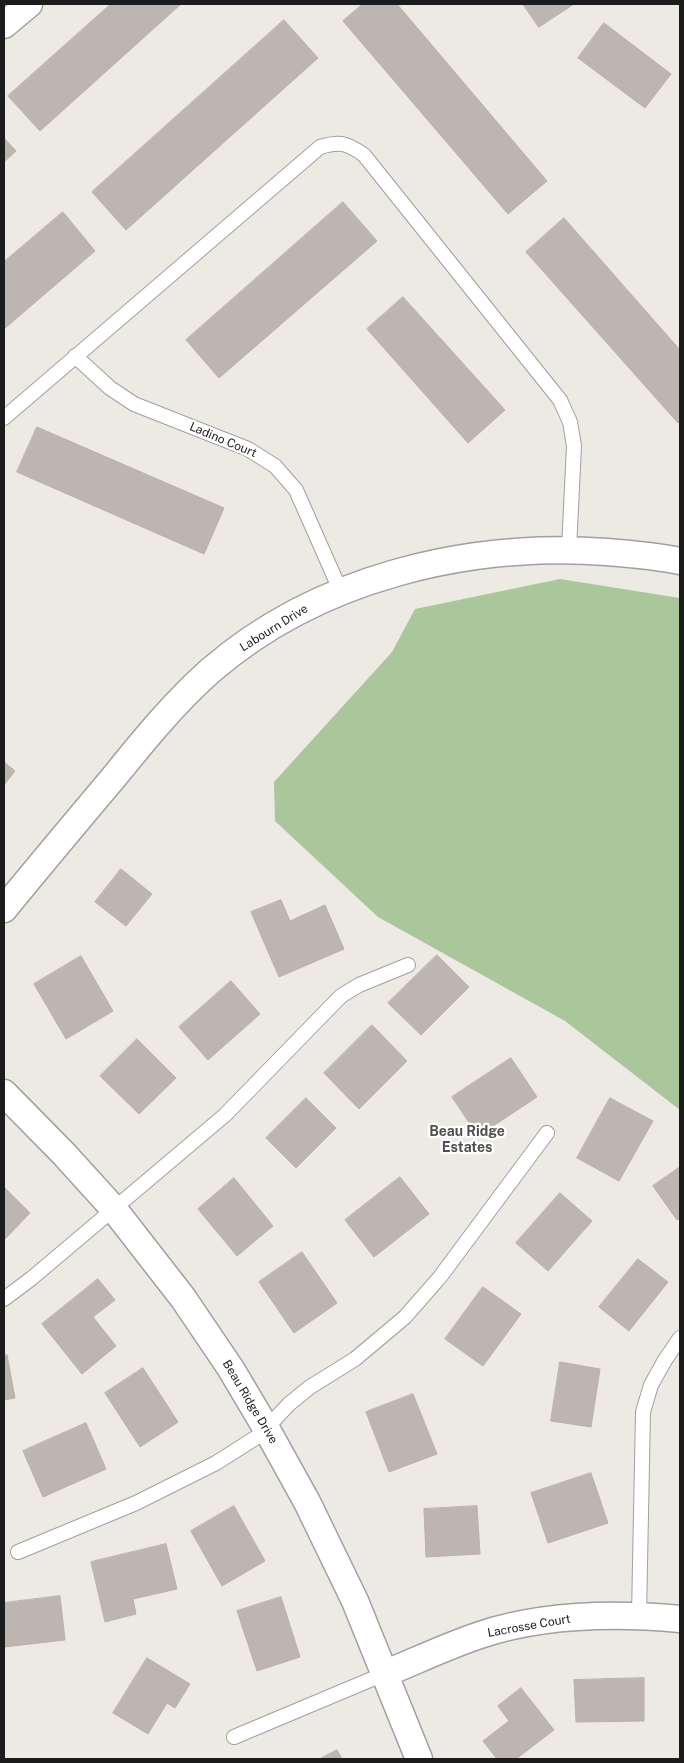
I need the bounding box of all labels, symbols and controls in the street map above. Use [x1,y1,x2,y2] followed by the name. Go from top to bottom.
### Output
[187,419,259,461] street label: Ladino Court
[237,601,311,655] street label: Labourn Drive
[429,1124,505,1156] district label: Beau Ridge Estates
[219,1358,281,1446] street label: Beau Ridge Drive
[486,1612,572,1640] street label: Lacrosse Court

